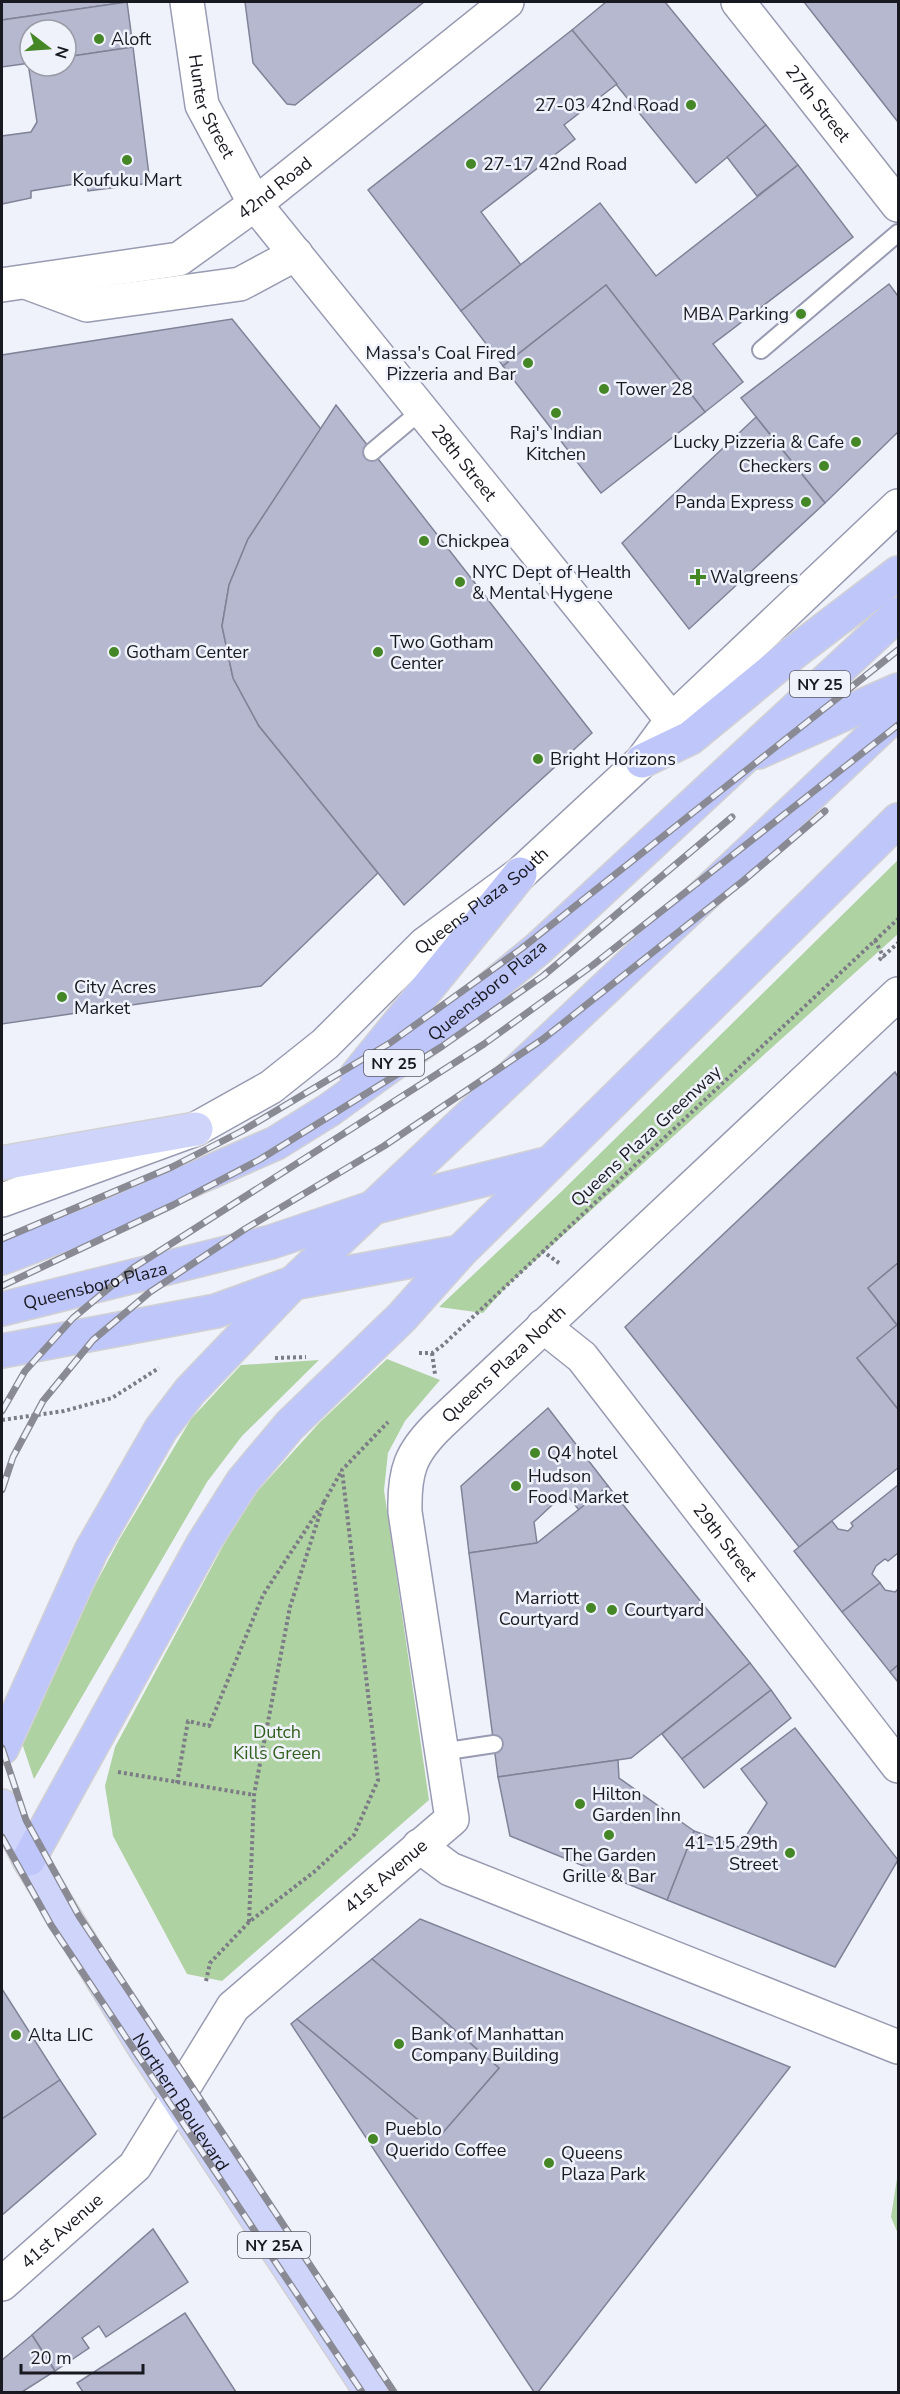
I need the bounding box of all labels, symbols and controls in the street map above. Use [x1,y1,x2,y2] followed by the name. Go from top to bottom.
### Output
[18,18,78,78] north arrow
[111,27,152,51] place label: Aloft
[92,32,106,46] marker: Aloft
[49,43,74,61] text: N
[183,53,241,163] street label: Hunter Street
[780,60,856,147] street label: 27th Street
[535,93,679,117] place label: 27-03 42nd Road
[684,98,698,112] marker: 27-03 42nd Road
[232,151,317,225] street label: 42nd Road
[483,152,627,176] place label: 27-17 42nd Road
[120,153,134,167] marker: Koufuku Mart
[464,157,478,171] marker: 27-17 42nd Road
[72,168,182,192] place label: Koufuku Mart
[683,302,789,326] place label: MBA Parking
[794,307,808,321] marker: MBA Parking
[366,341,517,386] place label: Massa's Coal Fired Pizzeria and Bar
[521,356,535,370] marker: Massa's Coal Fired Pizzeria and Bar
[616,377,693,401] place label: Tower 28
[597,382,611,396] marker: Tower 28
[549,406,563,420] marker: Raj's Indian Kitchen
[426,419,503,507] street label: 28th Street
[510,421,602,466] place label: Raj's Indian Kitchen
[673,430,844,454] place label: Lucky Pizzeria & Cafe
[849,435,863,449] marker: Lucky Pizzeria & Cafe
[738,454,812,478] place label: Checkers
[817,459,831,473] marker: Checkers
[675,490,794,514] place label: Panda Express
[799,495,813,509] marker: Panda Express
[436,529,509,553] place label: Chickpea
[417,534,431,548] marker: Chickpea
[472,560,631,605] place label: NYC Dept of Health & Mental Hygene
[710,565,798,589] place label: Walgreens
[691,570,705,584] marker: Walgreens
[453,575,467,589] marker: NYC Dept of Health & Mental Hygene
[390,630,494,675] place label: Two Gotham Center
[126,640,249,664] place label: Gotham Center
[107,645,121,659] marker: Gotham Center
[371,645,385,659] marker: Two Gotham Center
[790,671,850,697] road number: NY 25
[550,747,676,771] place label: Bright Horizons
[531,752,545,766] marker: Bright Horizons
[409,842,554,960] street label: Queens Plaza South
[423,935,552,1047] street label: Queensboro Plaza
[74,975,157,1020] place label: City Acres Market
[55,990,69,1004] marker: City Acres Market
[364,1050,424,1076] road number: NY 25
[566,1059,727,1212] street label: Queens Plaza Greenway
[21,1256,170,1315] street label: Queensboro Plaza
[436,1300,571,1428] street label: Queens Plaza North
[547,1441,618,1465] place label: Q4 hotel
[528,1446,542,1460] marker: Q4 hotel
[528,1464,629,1509] place label: Hudson Food Market
[509,1479,523,1493] marker: Hudson Food Market
[688,1499,763,1587] street label: 29th Street
[499,1586,580,1631] place label: Marriott Courtyard
[624,1598,704,1622] place label: Courtyard
[584,1601,598,1615] marker: Marriott Courtyard
[605,1603,619,1617] marker: Courtyard
[233,1720,321,1765] park label: Dutch Kills Green
[592,1782,681,1827] place label: Hilton Garden Inn
[573,1797,587,1811] marker: Hilton Garden Inn
[602,1828,616,1842] marker: The Garden Grille & Bar
[684,1831,779,1876] place label: 41-15 29th Street
[339,1834,432,1918] street label: 41st Avenue
[562,1843,656,1888] place label: The Garden Grille & Bar
[783,1846,797,1860] marker: 41-15 29th Street
[411,2022,564,2067] place label: Bank of Manhattan Company Building
[28,2023,93,2047] place label: Alta LIC
[9,2028,23,2042] marker: Alta LIC
[127,2029,235,2176] street label: Northern Boulevard
[392,2037,406,2051] marker: Bank of Manhattan Company Building
[385,2117,506,2162] place label: Pueblo Querido Coffee
[366,2132,380,2146] marker: Pueblo Querido Coffee
[561,2141,647,2186] place label: Queens Plaza Park
[542,2156,556,2170] marker: Queens Plaza Park
[16,2188,108,2274] street label: 41st Avenue
[238,2232,310,2258] road number: NY 25A
[21,2337,142,2375] scale bar
[30,2346,72,2370] text: 20 m

